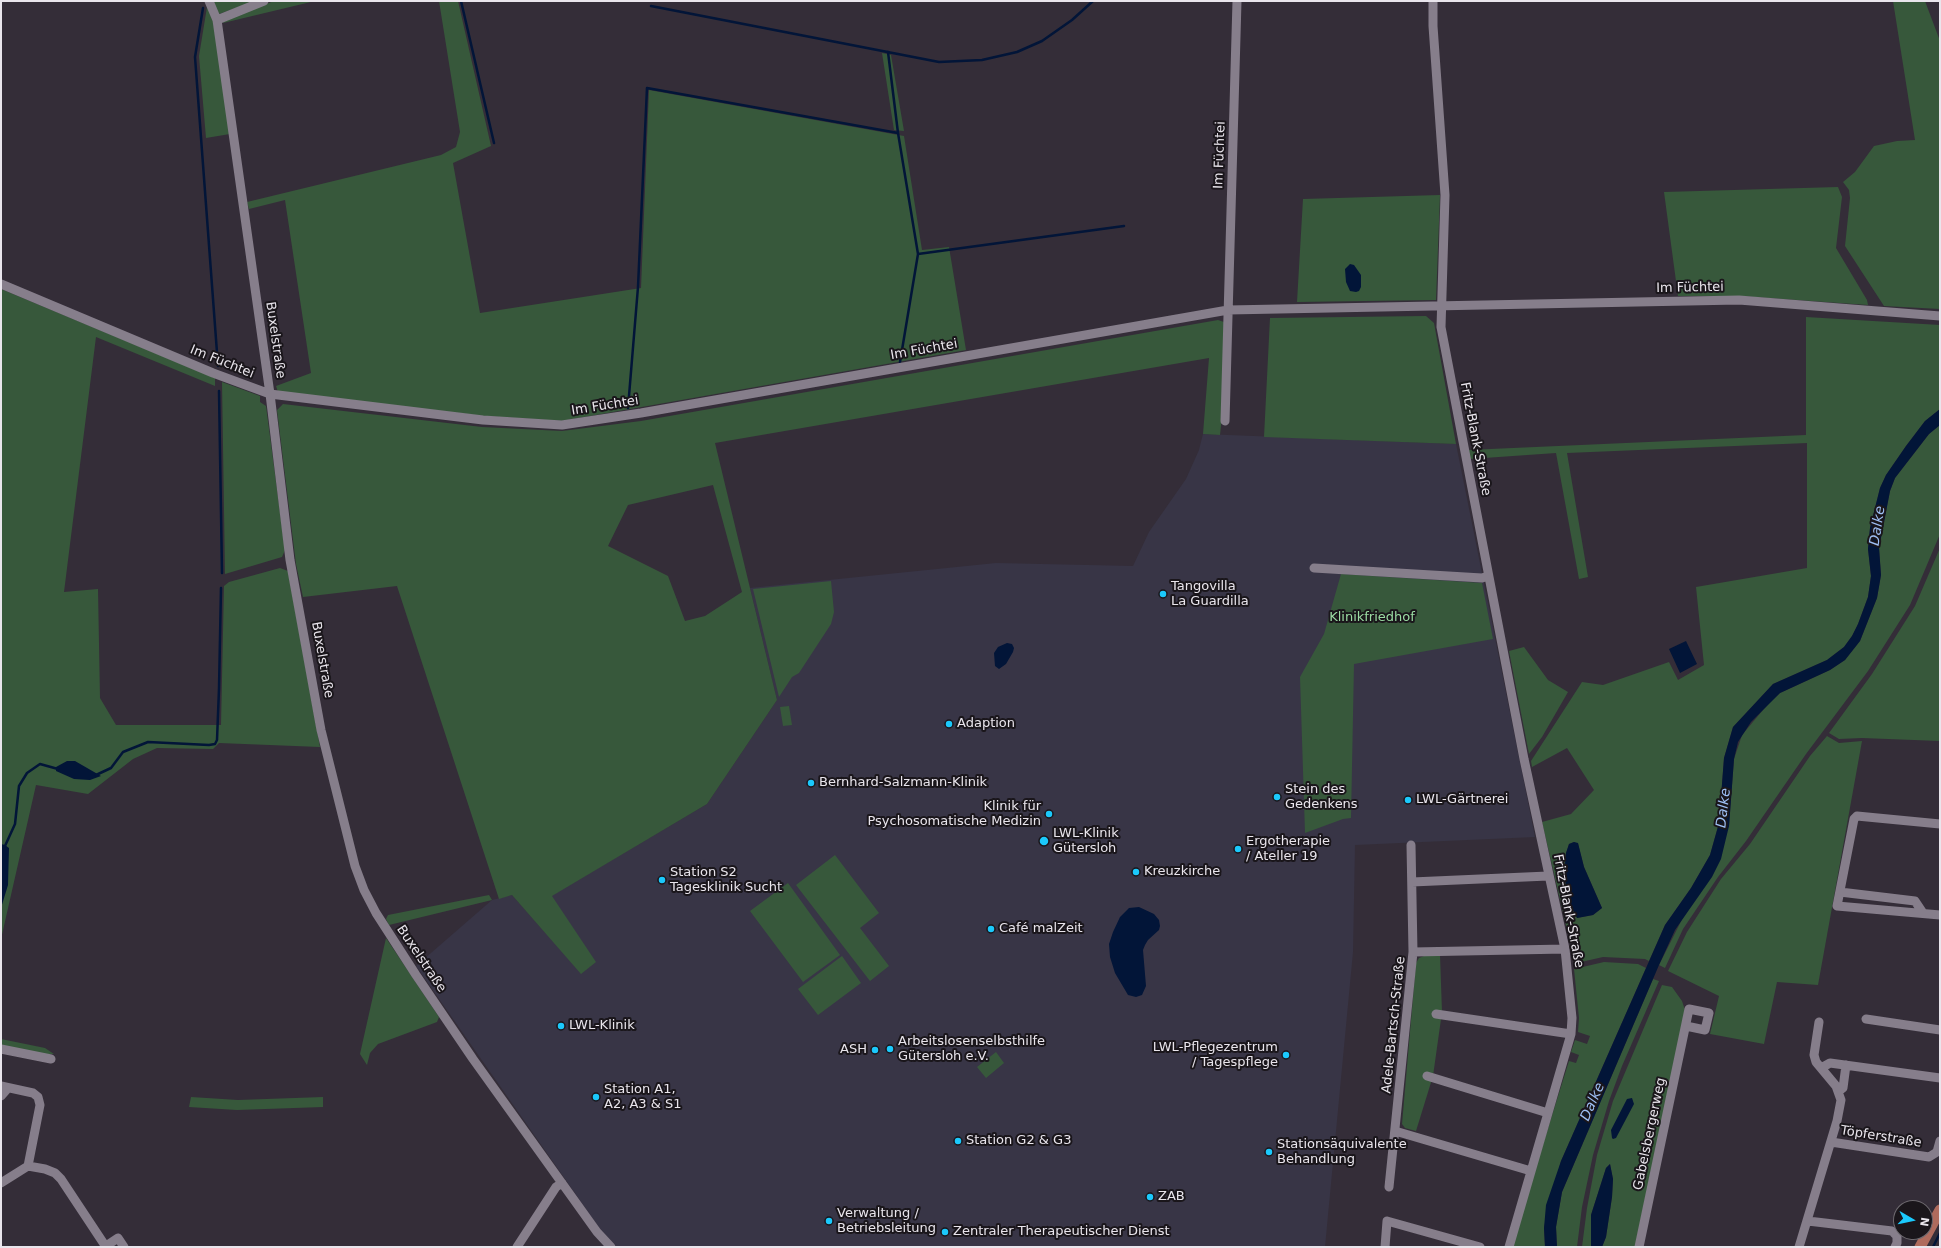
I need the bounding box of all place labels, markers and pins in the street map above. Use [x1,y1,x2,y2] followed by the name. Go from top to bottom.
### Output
[1171,579,1249,610] place label: Tangovilla La Guardilla
[1158,589,1168,599] marker: Tangovilla La Guardilla
[957,716,1015,732] place label: Adaption
[944,719,954,729] marker: Adaption
[819,775,987,791] place label: Bernhard-Salzmann-Klinik
[806,778,816,788] marker: Bernhard-Salzmann-Klinik
[1285,782,1358,813] place label: Stein des Gedenkens
[1272,792,1282,802] marker: Stein des Gedenkens
[1416,792,1508,808] place label: LWL-Gärtnerei
[1403,795,1413,805] marker: LWL-Gärtnerei
[867,799,1041,830] place label: Klinik für Psychosomatische Medizin
[1044,809,1054,819] marker: Klinik für Psychosomatische Medizin
[1053,826,1119,857] place label: LWL-Klinik Gütersloh
[1246,834,1330,865] place label: Ergotherapie / Ateller 19
[1038,835,1050,847] marker: LWL-Klinik Gütersloh
[1233,844,1243,854] marker: Ergotherapie / Ateller 19
[1144,864,1220,880] place label: Kreuzkirche
[670,865,782,896] place label: Station S2 Tagesklinik Sucht
[1131,867,1141,877] marker: Kreuzkirche
[657,875,667,885] marker: Station S2 Tagesklinik Sucht
[999,921,1083,937] place label: Café malZeit
[986,924,996,934] marker: Café malZeit
[569,1018,635,1034] place label: LWL-Klinik
[556,1021,566,1031] marker: LWL-Klinik
[898,1034,1045,1065] place label: Arbeitslosenselbsthilfe Gütersloh e.V.
[1153,1040,1278,1071] place label: LWL-Pflegezentrum / Tagespflege
[840,1042,867,1058] place label: ASH
[885,1044,895,1054] marker: Arbeitslosenselbsthilfe Gütersloh e.V.
[870,1045,880,1055] marker: ASH
[1281,1050,1291,1060] marker: LWL-Pflegezentrum / Tagespflege
[604,1082,682,1113] place label: Station A1, A2, A3 & S1
[591,1092,601,1102] marker: Station A1, A2, A3 & S1
[966,1133,1071,1149] place label: Station G2 & G3
[953,1136,963,1146] marker: Station G2 & G3
[1277,1137,1407,1168] place label: Stationsäquivalente Behandlung
[1264,1147,1274,1157] marker: Stationsäquivalente Behandlung
[1158,1189,1185,1205] place label: ZAB
[1145,1192,1155,1202] marker: ZAB
[837,1206,936,1237] place label: Verwaltung / Betriebsleitung
[824,1216,834,1226] marker: Verwaltung / Betriebsleitung
[953,1224,1170,1240] place label: Zentraler Therapeutischer Dienst
[940,1227,950,1237] marker: Zentraler Therapeutischer Dienst

